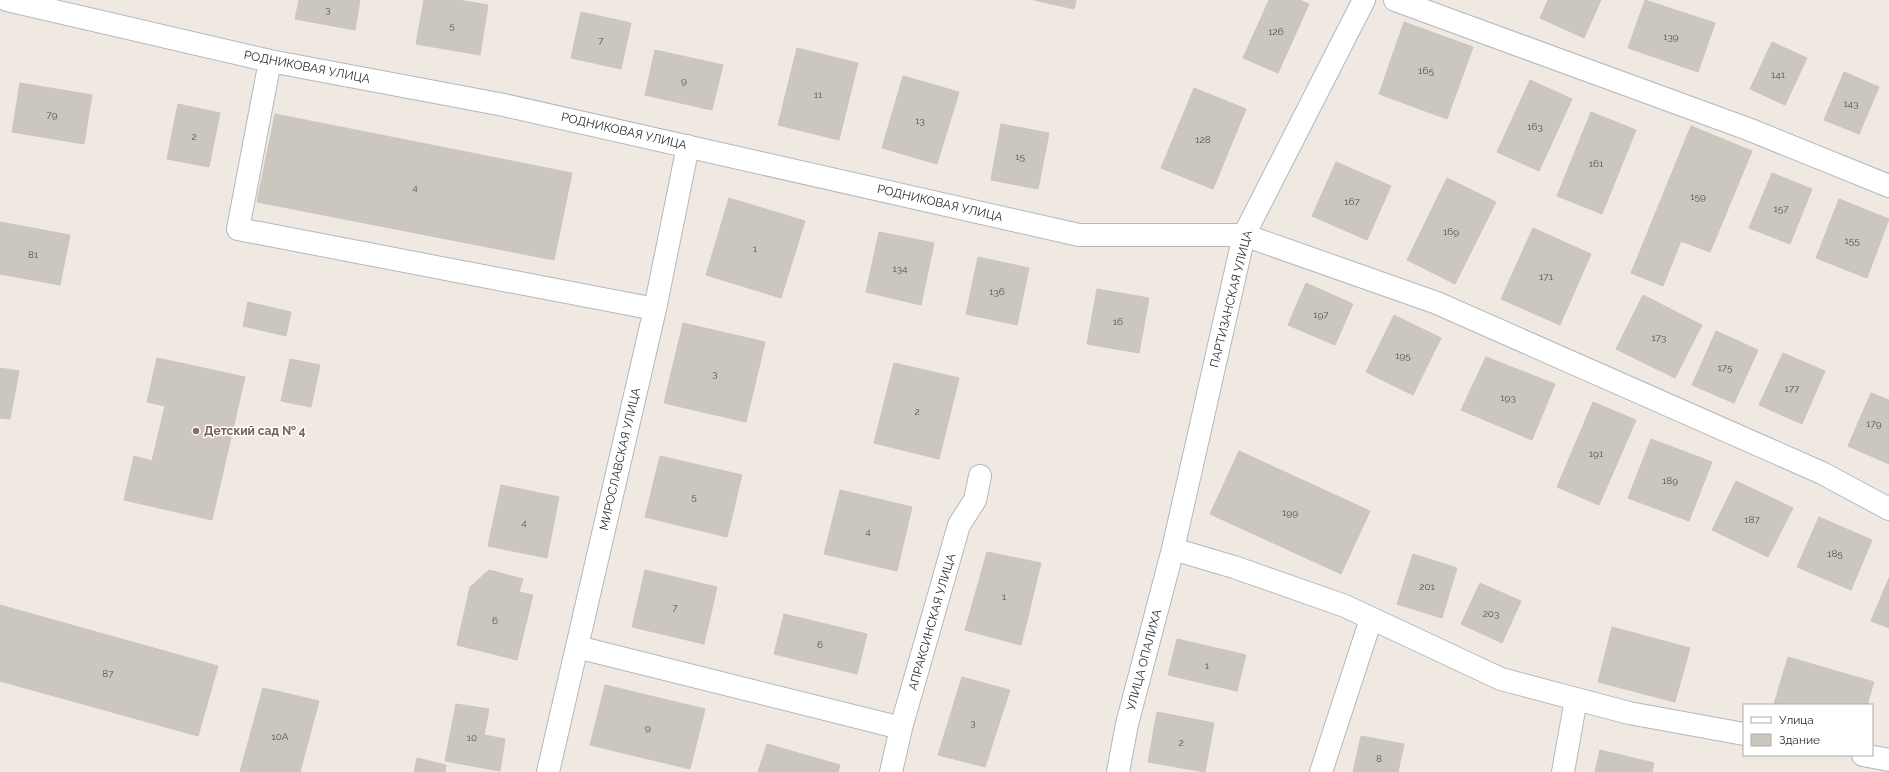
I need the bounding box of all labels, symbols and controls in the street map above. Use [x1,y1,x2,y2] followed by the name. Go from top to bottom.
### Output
[325,4,331,15] house number: 3
[449,20,455,31] house number: 5
[1268,26,1284,37] house number: 126
[1663,31,1679,42] house number: 139
[598,35,604,46] house number: 7
[243,48,371,86] street label: РОДНИКОВАЯ УЛИЦА
[1418,65,1434,76] house number: 165
[1771,69,1786,80] house number: 141
[681,75,687,86] house number: 9
[814,89,823,100] house number: 11
[1843,98,1859,109] house number: 143
[46,109,58,120] house number: 79
[560,110,688,152] street label: РОДНИКОВАЯ УЛИЦА
[915,115,925,126] house number: 13
[1527,121,1543,132] house number: 163
[191,131,197,142] house number: 2
[1195,134,1211,145] house number: 128
[1015,151,1025,162] house number: 15
[1589,158,1604,169] house number: 161
[412,182,418,193] house number: 4
[876,182,1004,224] street label: РОДНИКОВАЯ УЛИЦА
[1690,191,1706,202] house number: 159
[1344,196,1360,207] house number: 167
[1773,203,1789,214] house number: 157
[1443,226,1459,237] house number: 169
[1207,229,1255,369] street label: ПАРТИЗАНСКАЯ УЛИЦА
[1844,235,1860,246] house number: 155
[753,243,758,254] house number: 1
[28,249,39,260] house number: 81
[892,263,908,274] house number: 134
[1539,271,1554,282] house number: 171
[989,286,1005,297] house number: 136
[1313,309,1329,320] house number: 197
[1113,316,1123,327] house number: 16
[1652,332,1666,343] house number: 173
[1395,350,1411,361] house number: 195
[1718,362,1733,373] house number: 175
[712,368,718,379] house number: 3
[1785,383,1800,394] house number: 177
[597,386,643,532] street label: МИРОСЛАВСКАЯ УЛИЦА
[1500,392,1516,403] house number: 193
[914,406,920,417] house number: 2
[1866,418,1882,429] house number: 179
[204,424,306,438] place label: Детский сад № 4
[191,426,201,436] marker: Детский сад № 4
[1589,448,1604,459] house number: 191
[1662,475,1678,486] house number: 189
[691,491,697,502] house number: 5
[1282,507,1298,518] house number: 199
[1744,514,1760,525] house number: 187
[521,517,527,528] house number: 4
[865,526,871,537] house number: 4
[1827,548,1843,559] house number: 185
[906,552,958,692] street label: АПРАКСИНСКАЯ УЛИЦА
[1419,581,1436,592] house number: 201
[1002,591,1007,602] house number: 1
[672,602,678,613] house number: 7
[1124,608,1164,712] street label: УЛИЦА ОПАЛИХА
[1483,608,1499,619] house number: 203
[492,615,498,626] house number: 6
[817,639,823,650] house number: 6
[1205,660,1210,671] house number: 1
[102,668,114,679] house number: 87
[1743,704,1873,756] legend
[1779,713,1814,727] text: Улица
[970,717,976,728] house number: 3
[645,722,651,733] house number: 9
[272,731,289,742] house number: 10А
[467,732,477,743] house number: 10
[1779,733,1820,747] text: Здание
[1178,737,1184,748] house number: 2
[1376,753,1382,764] house number: 8

